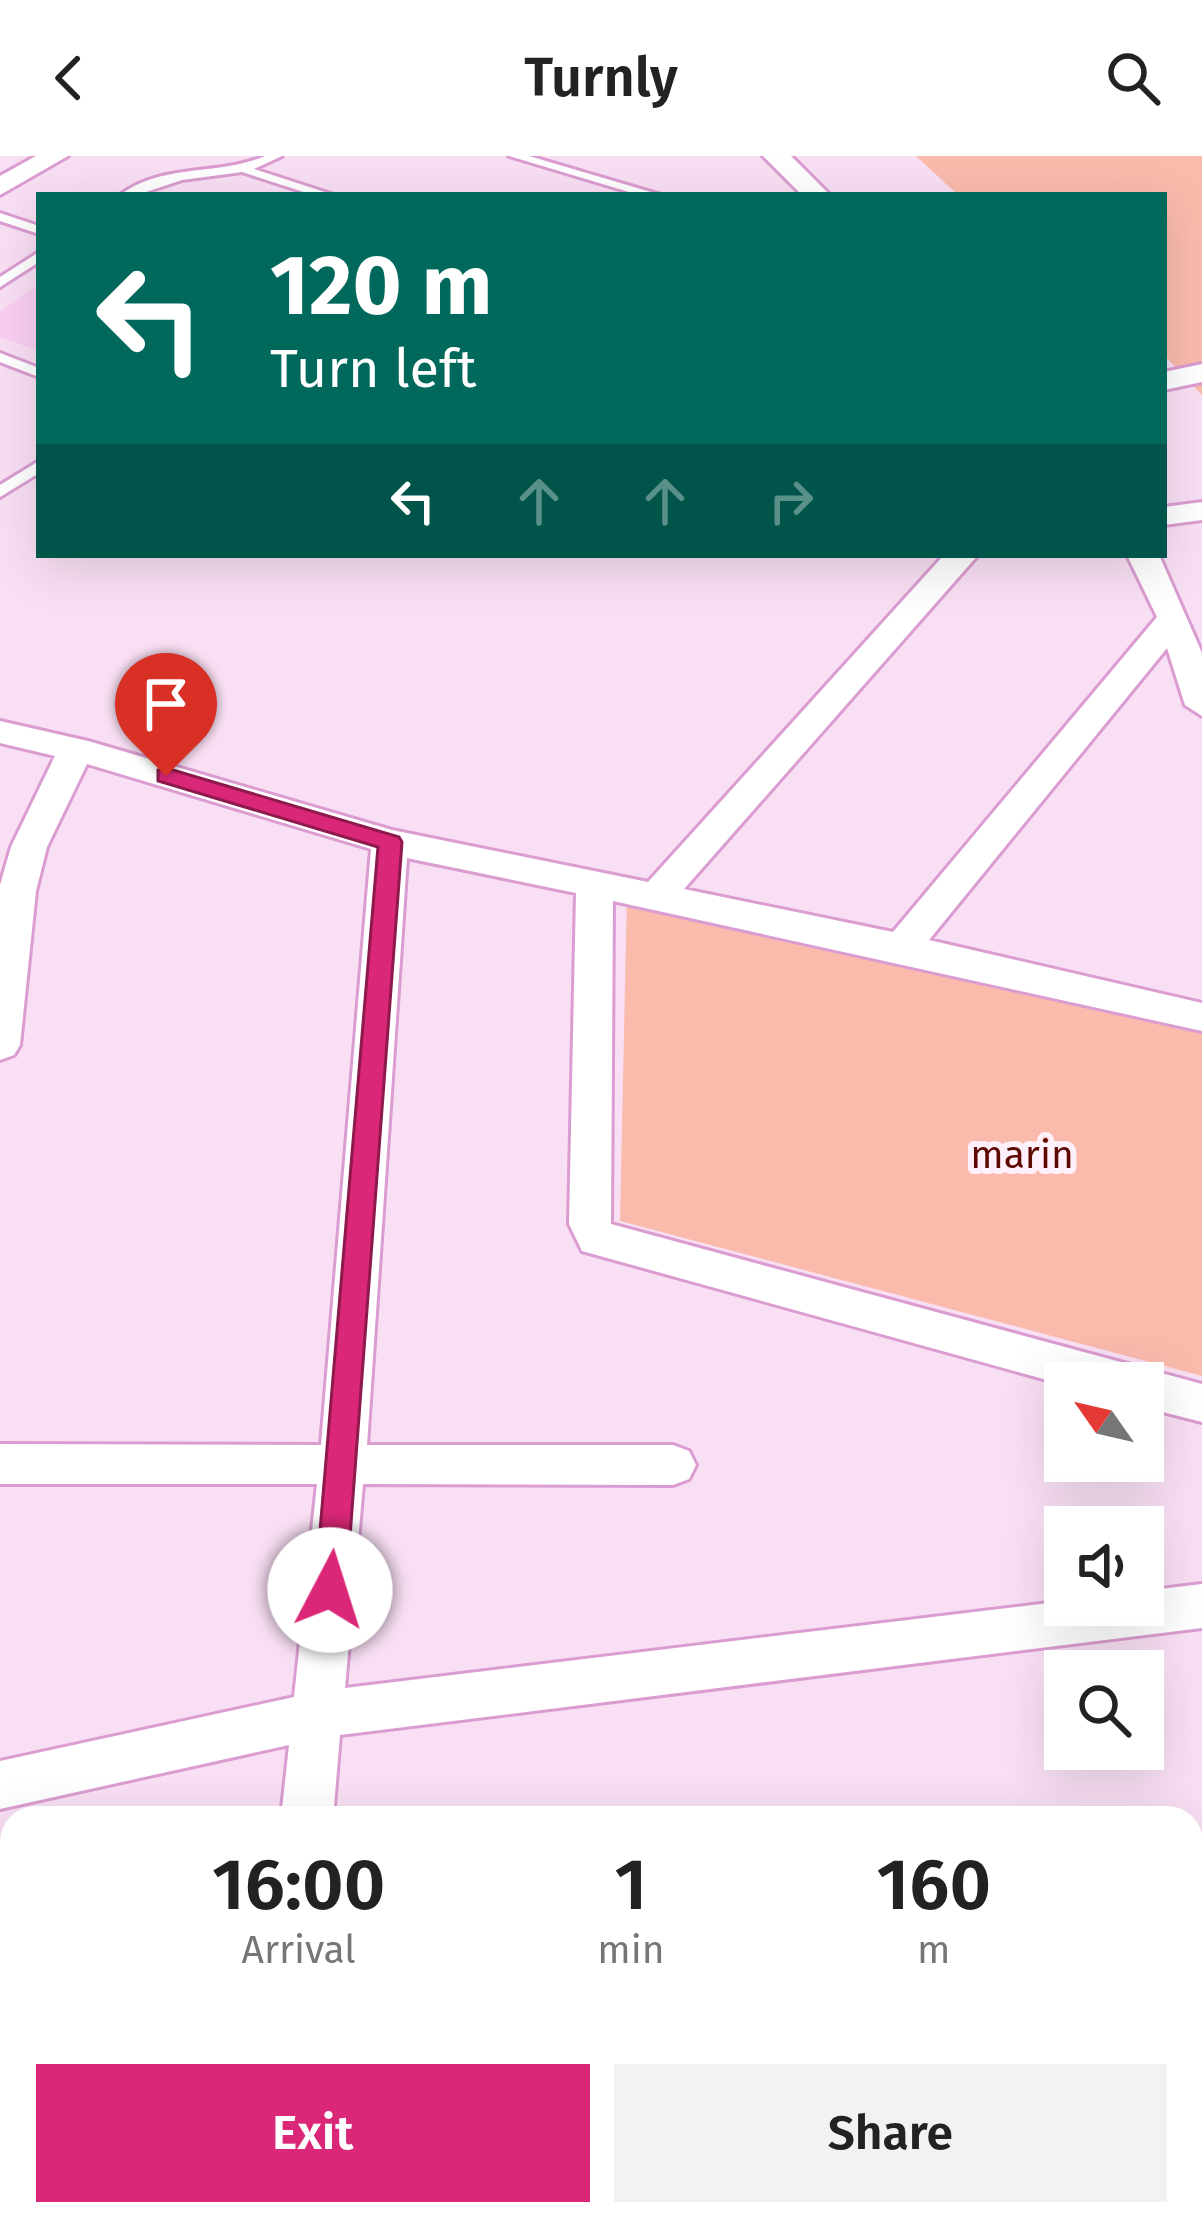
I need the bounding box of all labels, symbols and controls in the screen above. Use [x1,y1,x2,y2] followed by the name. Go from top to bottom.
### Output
[36,45,102,111] icon: back
[1100,45,1166,111] icon: search
[524,46,678,110] text: Turnly
[270,235,492,336] text: 120 m
[72,240,228,396] icon: left
[270,337,477,401] text: Turn left
[380,468,446,534] icon: left
[506,468,572,534] icon: ahead
[632,468,698,534] icon: ahead
[758,468,824,534] icon: right
[115,653,217,776] pin
[133,671,199,737] icon: arrive
[970,1132,1074,1178] park label: marin
[1044,1362,1164,1482] north arrow
[1044,1362,1164,1770] map controls
[1044,1506,1164,1626] button: sound
[267,1527,393,1653] position arrow
[1044,1650,1164,1770] button: search
[212,1842,385,1928] text: 16:00
[615,1842,647,1928] text: 1
[877,1842,991,1928] text: 160
[242,1927,356,1973] text: Arrival
[597,1927,665,1973] text: min
[917,1927,951,1973] text: m
[36,2064,590,2202] button: Exit
[614,2064,1167,2202] button: Share

